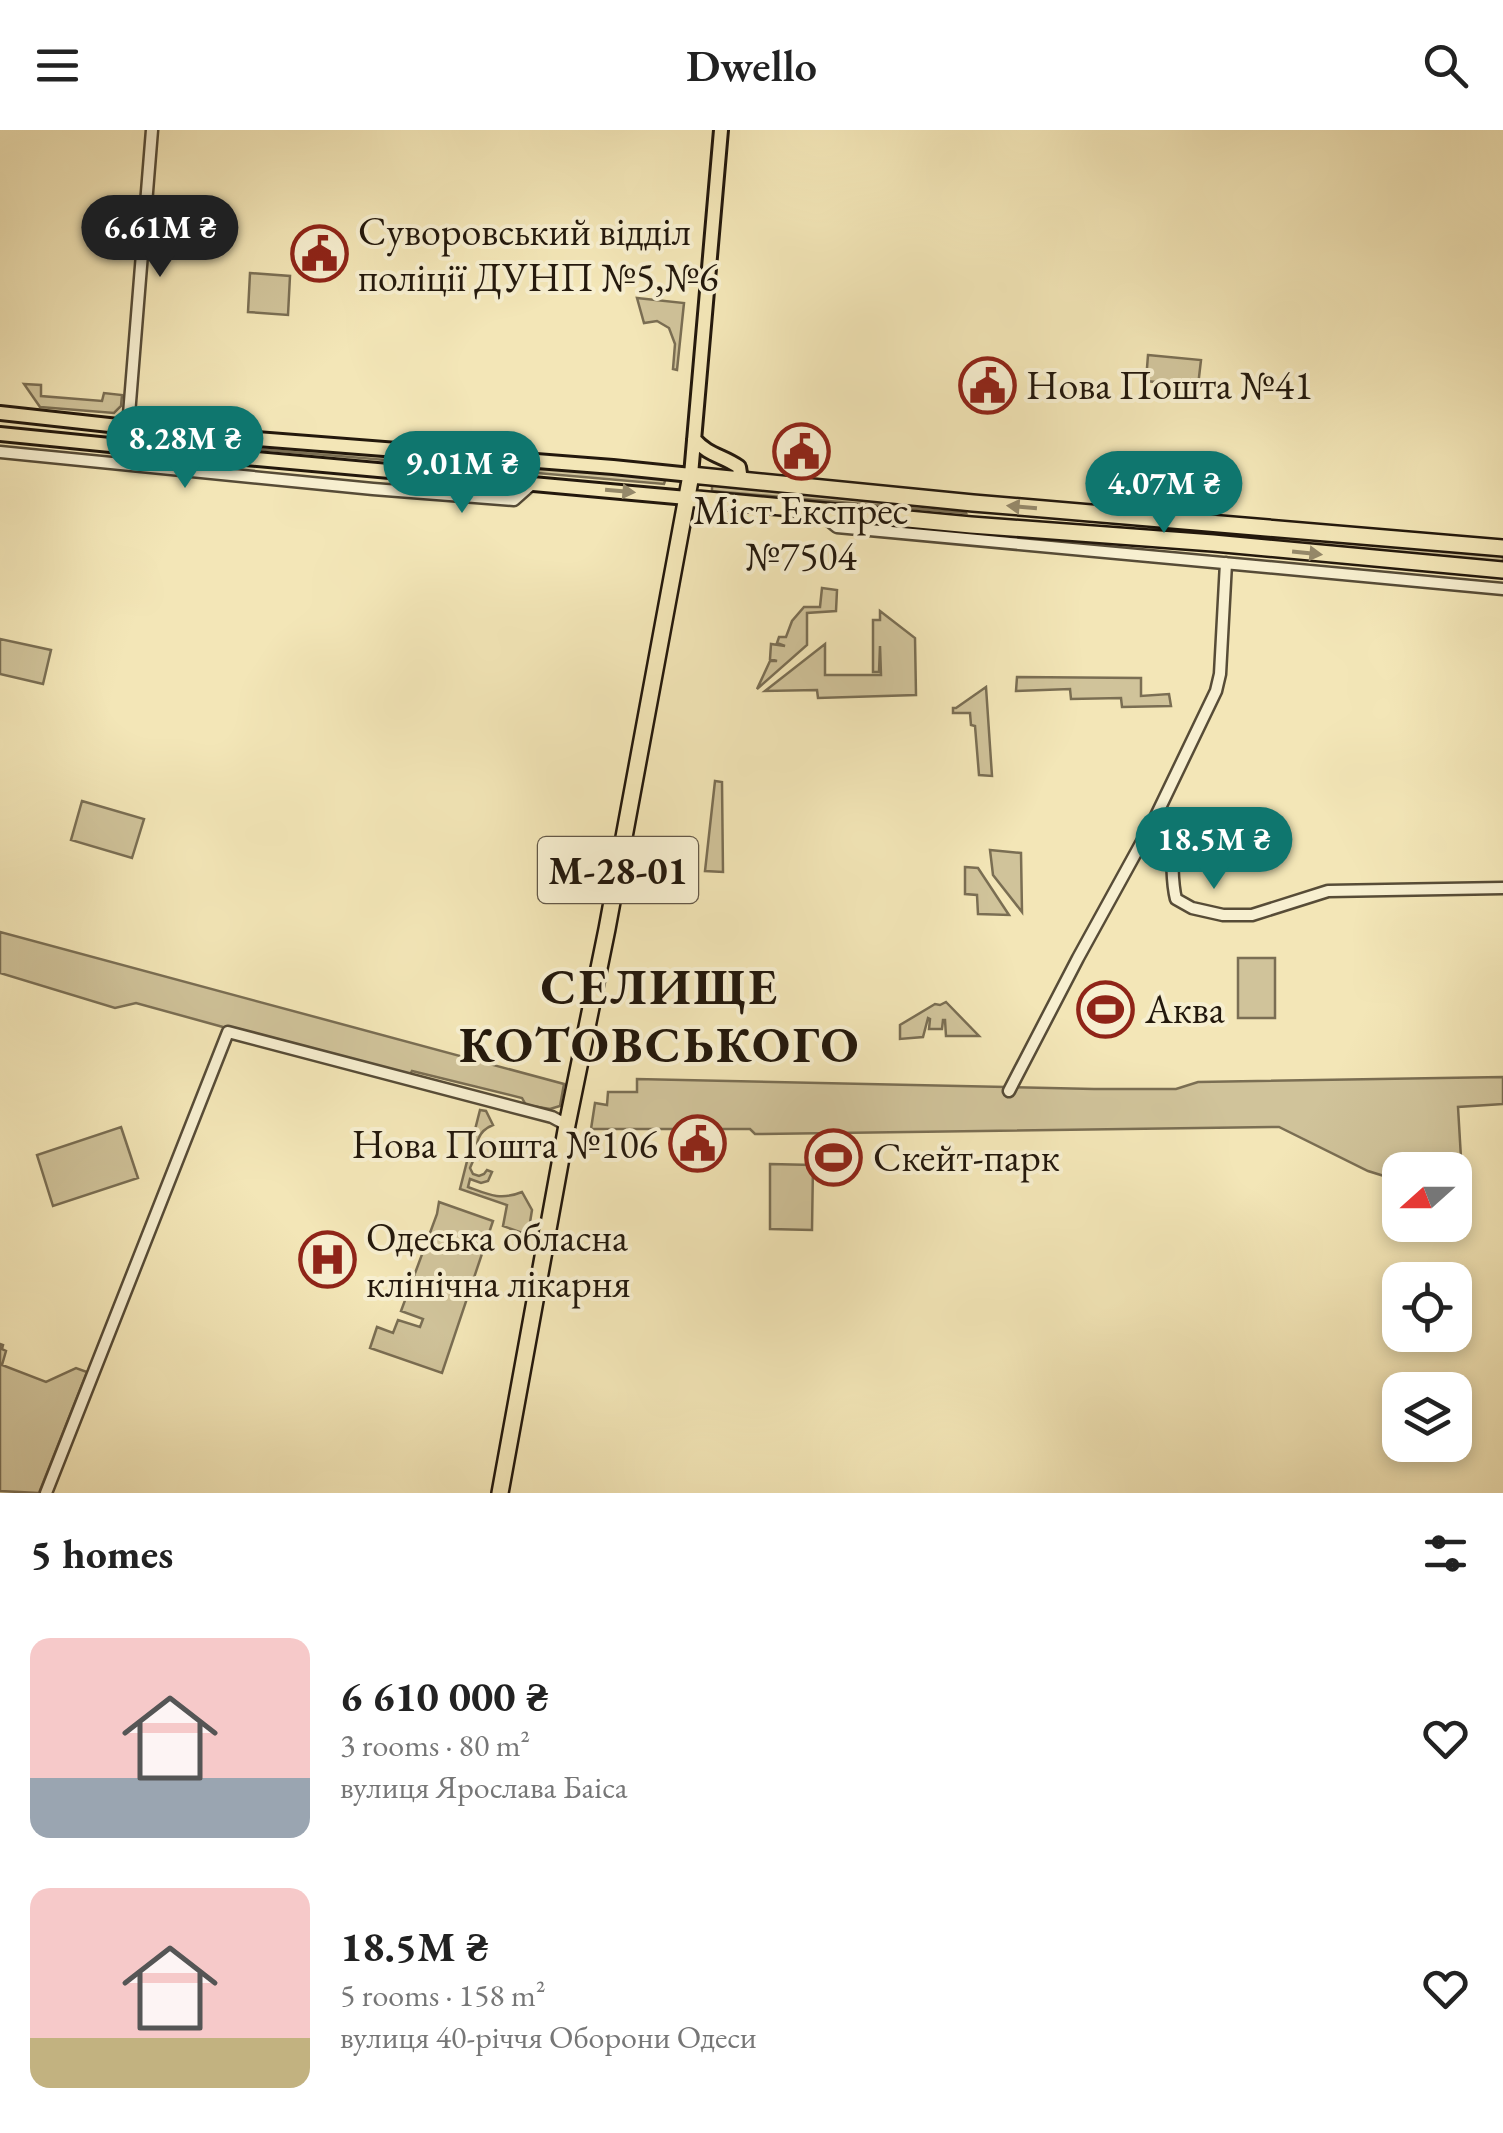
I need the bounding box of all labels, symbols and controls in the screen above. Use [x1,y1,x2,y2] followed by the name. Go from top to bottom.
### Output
[686,36,817,94] text: Dwello
[30,38,85,93] icon: menu
[1418,38,1473,93] icon: search
[68,195,252,280] pin: 6.61M ₴
[358,205,718,303] place label: Суворовський відділ поліції ДУНП №5,№6
[103,206,217,248] text: 6.61M ₴
[289,224,349,284] public building icon: Суворовський відділ поліції ДУНП №5,№6
[957,355,1017,415] public building icon: Нова Пошта №41
[1026,359,1313,411] place label: Нова Пошта №41
[93,406,277,491] pin: 8.28M ₴
[128,417,242,459] text: 8.28M ₴
[771,421,831,481] public building icon: Міст Експрес №7504
[370,431,554,516] pin: 9.01M ₴
[405,442,519,484] text: 9.01M ₴
[1072,451,1256,536] pin: 4.07M ₴
[1107,462,1221,504] text: 4.07M ₴
[604,484,636,500] one-way arrow
[693,484,909,582] place label: Міст Експрес №7504
[1006,498,1038,514] one-way arrow
[1292,545,1324,561] one-way arrow
[1122,807,1306,892] pin: 18.5M ₴
[1157,818,1271,860] text: 18.5M ₴
[538,837,698,903] road number: М-28-01
[459,954,861,1077] district label: СЕЛИЩЕ КОТОВСЬКОГО
[1076,979,1136,1039] sports icon: Аква
[1144,983,1225,1035] place label: Аква
[667,1114,727,1174] public building icon: Нова Пошта №106
[352,1118,658,1170] place label: Нова Пошта №106
[804,1127,864,1187] sports icon: Скейт-парк
[873,1131,1060,1183] place label: Скейт-парк
[1382,1152,1472,1242] north arrow
[1382,1152,1472,1462] map controls
[366,1211,631,1309] place label: Одеська обласна клінічна лікарня
[297,1230,357,1290] hospital icon: Одеська обласна клінічна лікарня
[1382,1262,1472,1352] button: locate
[1382,1372,1472,1462] button: layers
[30,1526,173,1581] text: 5 homes
[1418,1526,1473,1581] icon: filters
[340,1669,549,1724] text: 6 610 000 ₴
[110,1678,230,1798] icon: home
[1418,1711,1473,1766] icon: heart
[340,1724,530,1766] text: 3 rooms · 80 m²
[340,1766,628,1808] text: вулиця Ярослава Баіса
[340,1919,489,1974] text: 18.5M ₴
[110,1928,230,2048] icon: home
[1418,1961,1473,2016] icon: heart
[340,1974,546,2016] text: 5 rooms · 158 m²
[340,2016,757,2058] text: вулиця 40-річчя Оборони Одеси

